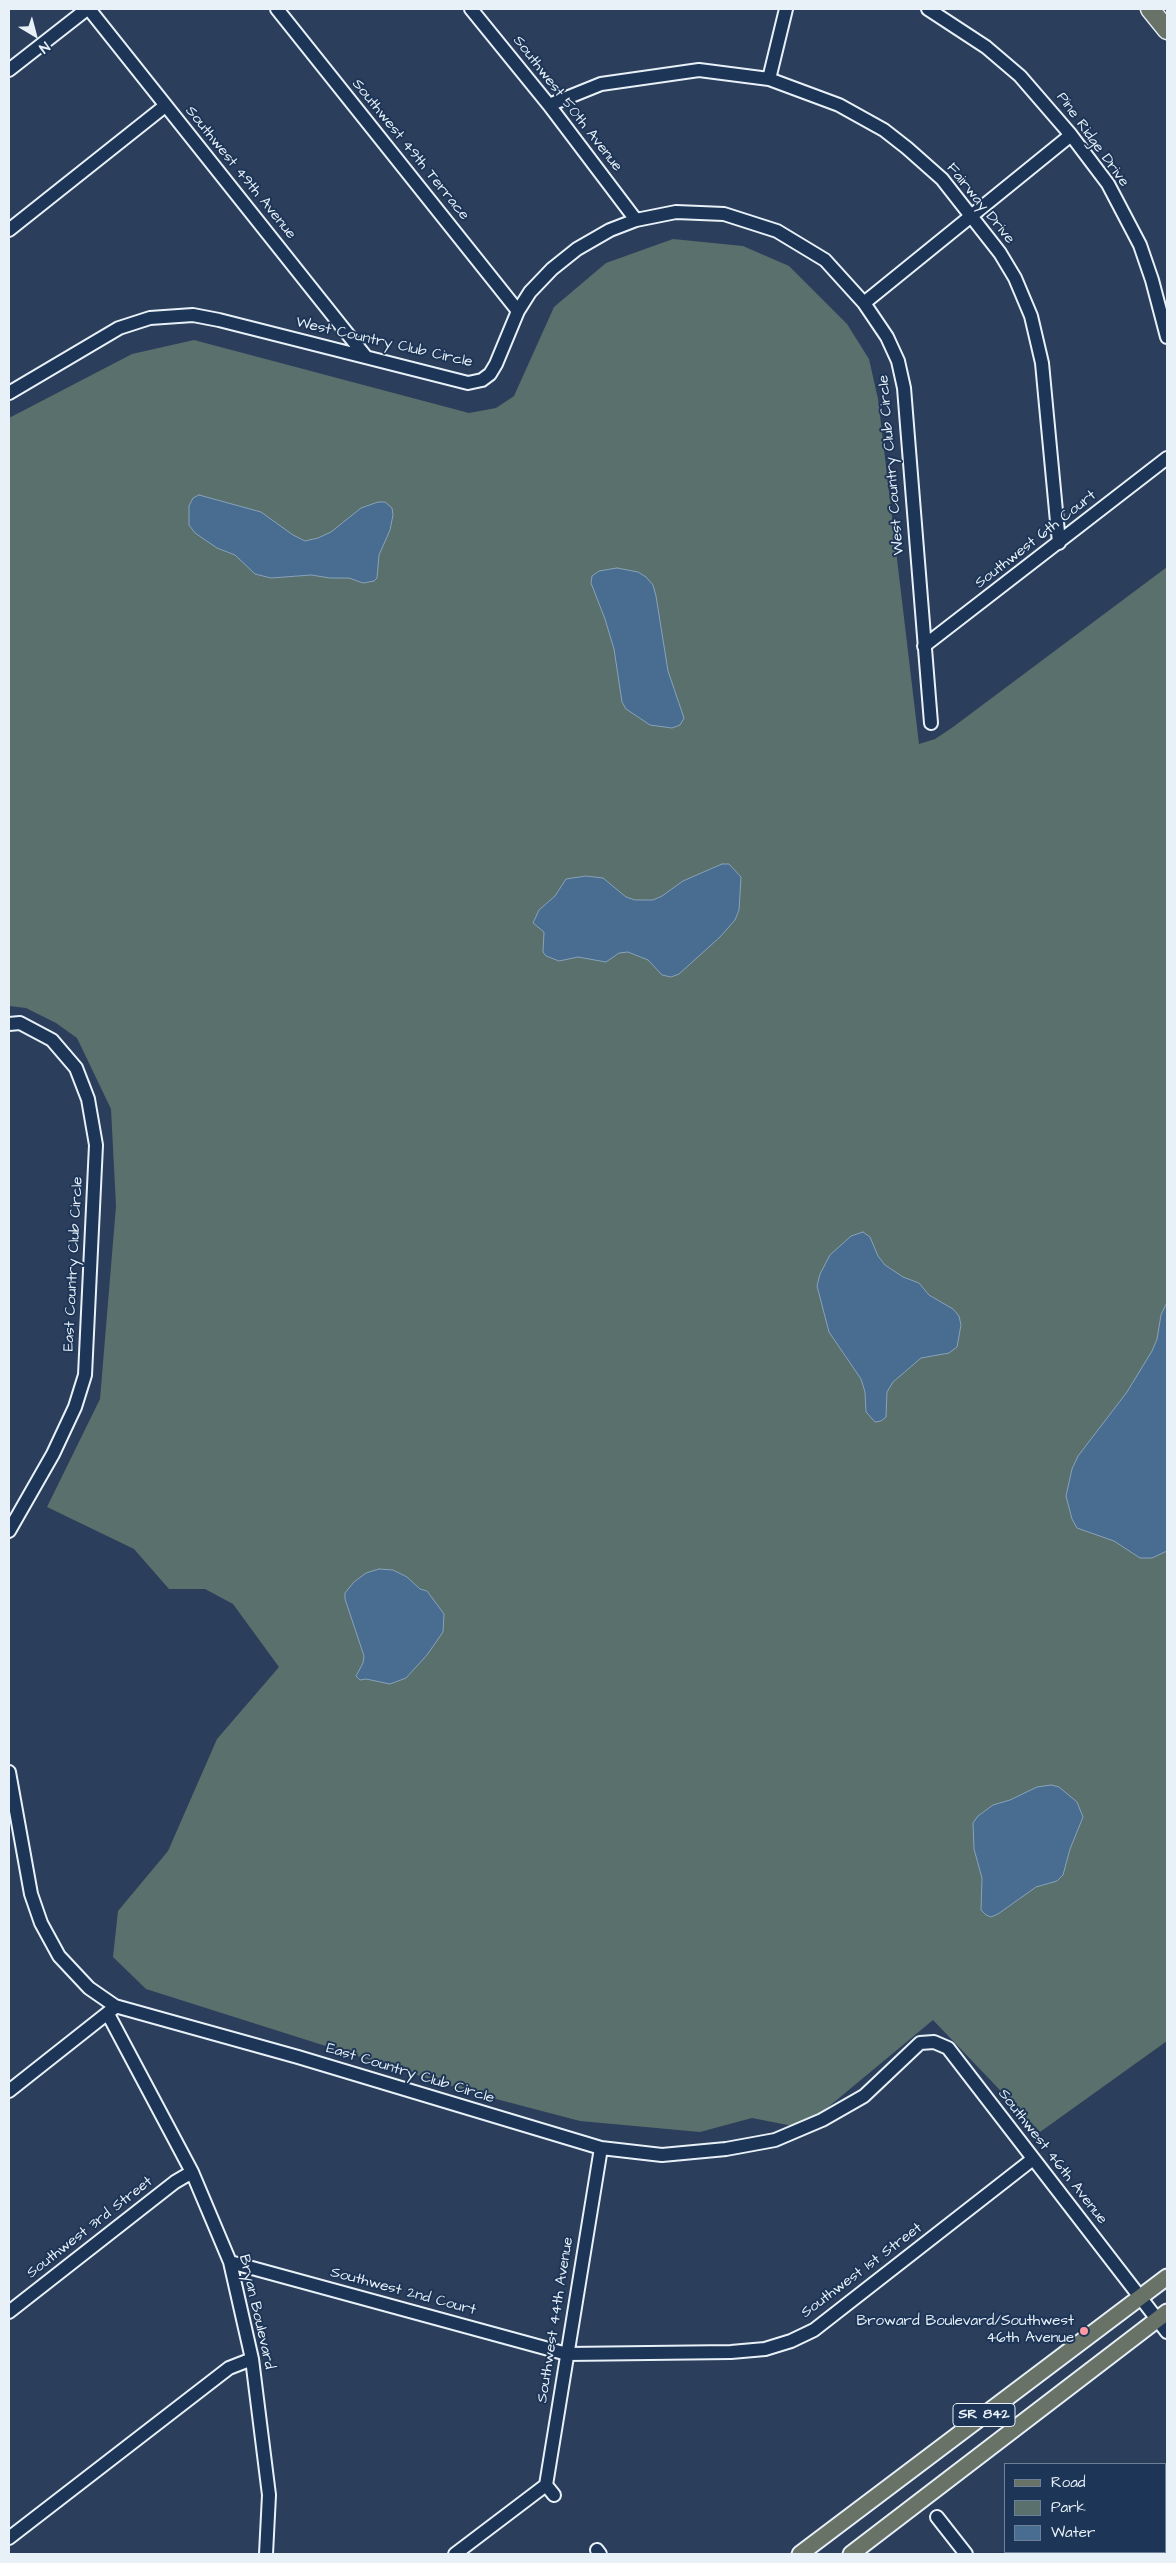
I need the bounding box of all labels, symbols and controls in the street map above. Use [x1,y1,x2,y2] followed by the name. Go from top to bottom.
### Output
[10,10,60,60] north arrow
[508,33,626,175] street label: Southwest 50th Avenue
[35,36,54,58] text: N
[347,76,473,224] street label: Southwest 49th Terrace
[1052,89,1132,191] street label: Pine Ridge Drive
[181,103,299,243] street label: Southwest 49th Avenue
[942,160,1018,248] street label: Fairway Drive
[294,314,474,372] street label: West Country Club Circle
[875,374,909,556] street label: West Country Club Circle
[972,487,1100,593] street label: Southwest 6th Court
[60,1176,88,1352] street label: East Country Club Circle
[324,2040,496,2108] street label: East Country Club Circle
[994,2086,1110,2228] street label: Southwest 46th Avenue
[23,2173,157,2283] street label: Southwest 3rd Street
[798,2220,926,2322] street label: Southwest 1st Street
[534,2236,578,2404] street label: Southwest 44th Avenue
[234,2253,278,2371] street label: Bryan Boulevard
[328,2264,478,2320] street label: Southwest 2nd Court
[856,2313,1074,2348] place label: Broward Boulevard/Southwest 46th Avenue
[1078,2325,1090,2337] marker: Broward Boulevard/Southwest 46th Avenue
[953,2404,1015,2426] road number: SR 842
[1004,2463,1166,2553] legend
[1051,2472,1085,2493] text: Road
[1051,2497,1086,2518] text: Park
[1051,2522,1095,2543] text: Water

